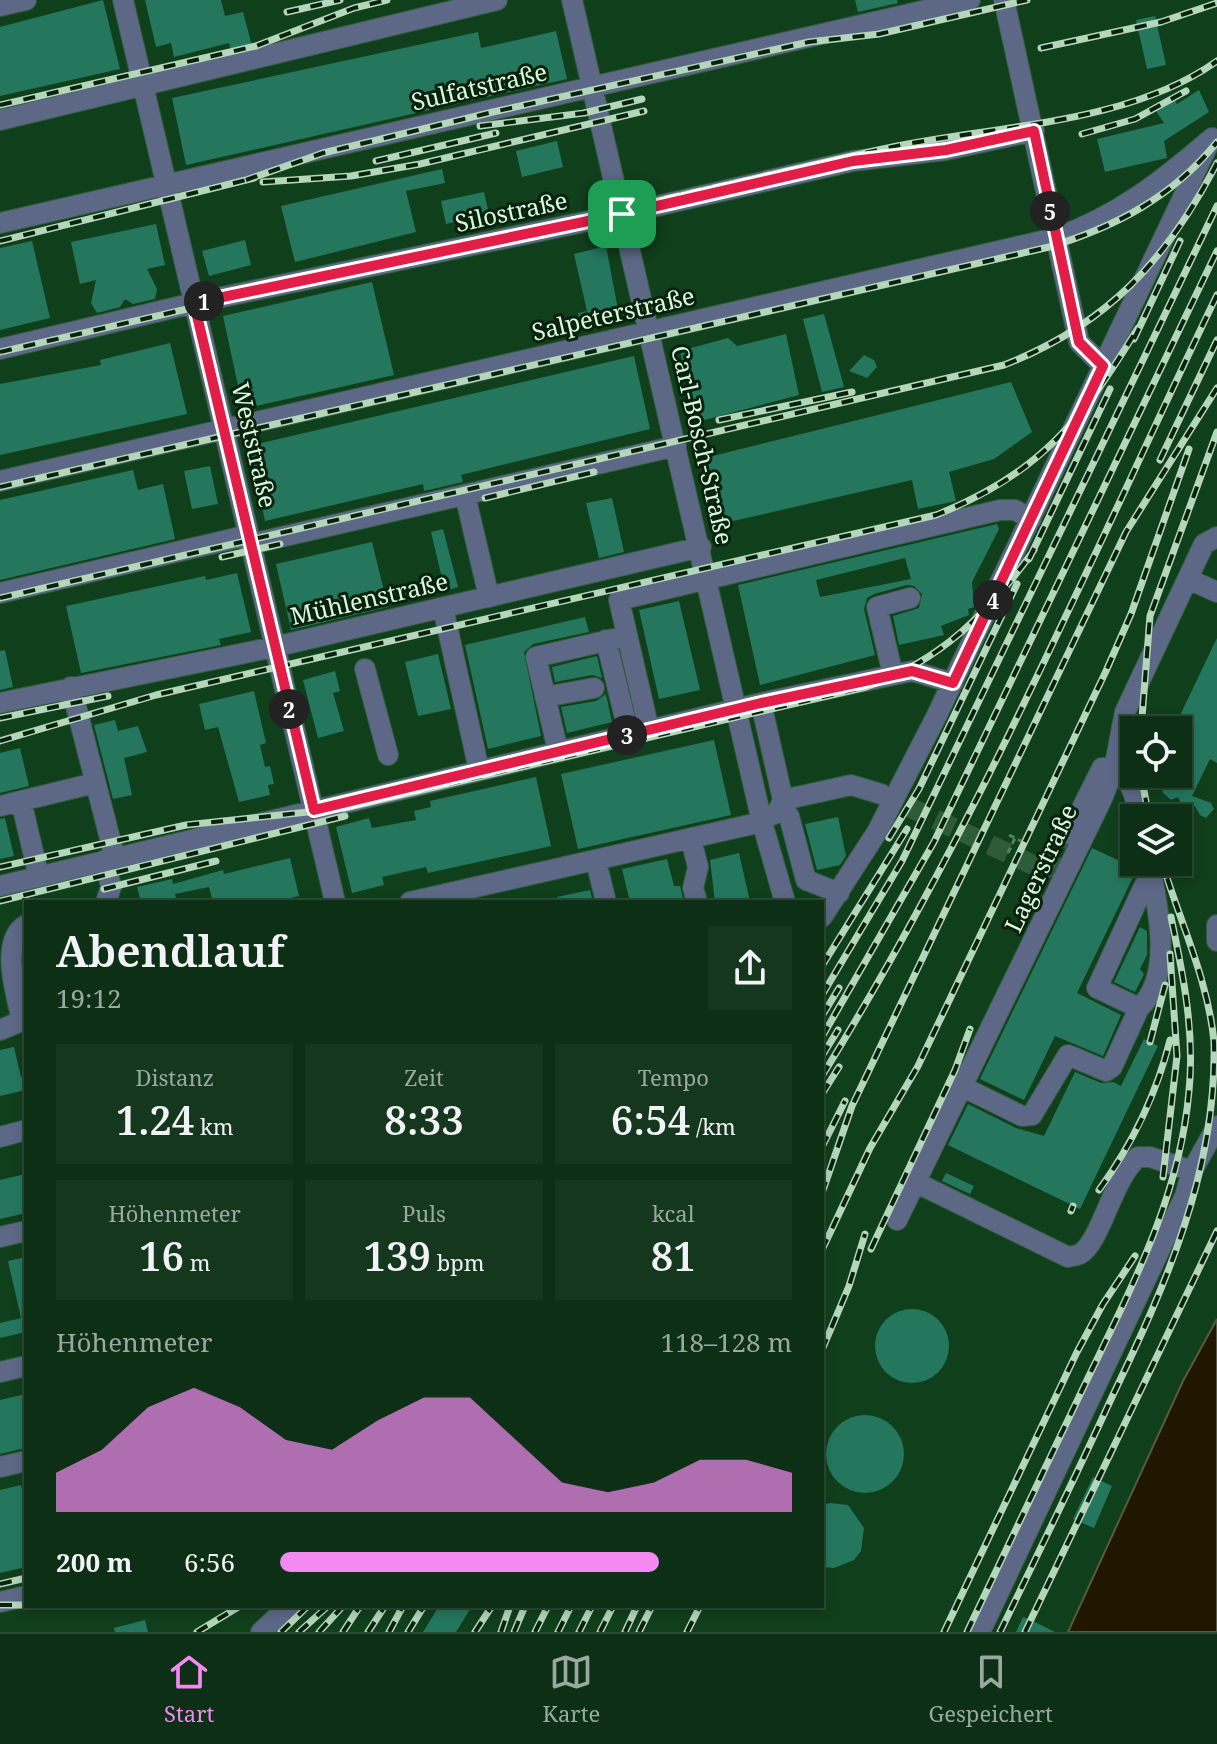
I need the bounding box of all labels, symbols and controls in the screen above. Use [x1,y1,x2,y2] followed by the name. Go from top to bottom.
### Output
[408,54,550,118] street label: Sulfatstraße
[588,180,656,248] pin
[452,183,570,239] street label: Silostraße
[1030,191,1070,231] pin: 5
[600,192,644,236] icon: arrive
[1044,196,1056,226] text: 5
[528,278,698,348] street label: Salpeterstraße
[184,281,224,321] pin: 1
[198,286,210,316] text: 1
[664,342,742,548] street label: Carl-Bosch-Straße
[225,379,285,511] street label: Weststraße
[287,564,451,632] street label: Mühlenstraße
[973,580,1013,620] pin: 4
[987,585,999,615] text: 4
[269,689,309,729] pin: 2
[283,694,295,724] text: 2
[607,715,647,755] pin: 3
[1120,716,1192,876] map controls
[1120,716,1192,788] button: locate
[621,720,633,750] text: 3
[996,799,1084,937] street label: Lagerstraße
[1120,804,1192,876] button: layers
[56,920,285,980] text: Abendlauf
[708,926,792,1010] button: share
[56,980,122,1016] text: 19:12
[135,1062,214,1092] text: Distanz
[404,1062,444,1092] text: Zeit
[638,1062,709,1092] text: Tempo
[116,1092,194,1147] text: 1.24
[384,1092,464,1147] text: 8:33
[611,1092,690,1147] text: 6:54
[194,1111,234,1141] text: km
[690,1111,736,1141] text: /km
[108,1198,241,1228] text: Höhenmeter
[402,1198,446,1228] text: Puls
[652,1198,695,1228] text: kcal
[139,1228,184,1283] text: 16
[363,1228,431,1283] text: 139
[651,1228,696,1283] text: 81
[184,1247,210,1277] text: m
[431,1247,485,1277] text: bpm
[56,1324,213,1360] text: Höhenmeter
[660,1324,792,1360] text: 118–128 m
[56,1544,132,1580] text: 200 m
[184,1544,235,1580] text: 6:56
[164,1650,214,1728] tab: Start
[543,1650,600,1728] tab: Karte
[928,1650,1053,1728] tab: Gespeichert

